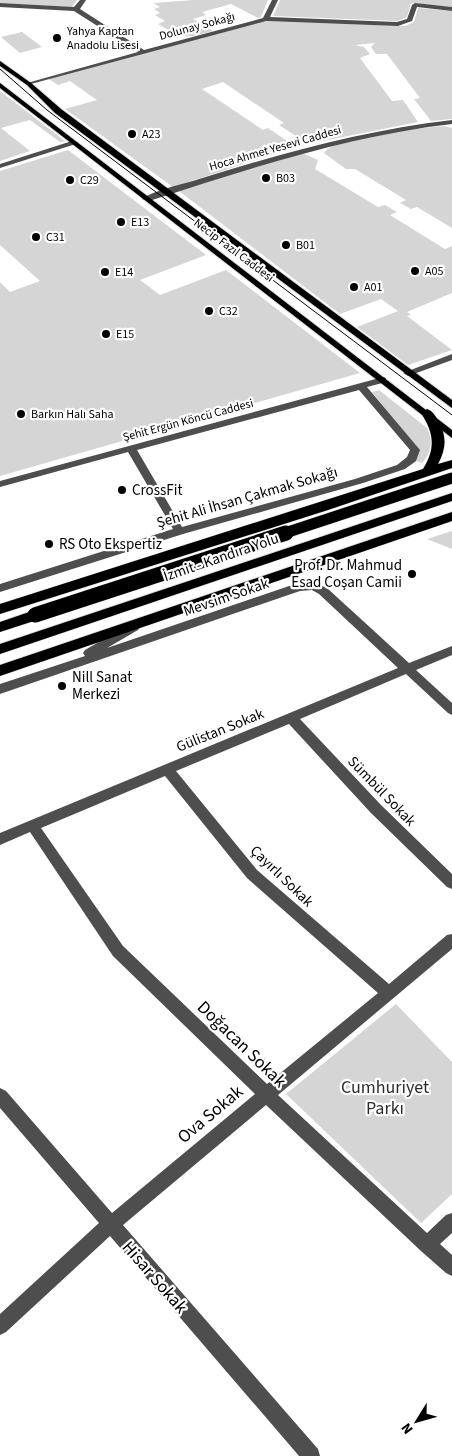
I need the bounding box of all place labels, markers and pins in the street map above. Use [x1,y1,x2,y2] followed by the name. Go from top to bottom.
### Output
[66,23,139,54] place label: Yahya Kaptan Anadolu Lisesi
[51,32,63,44] marker: Yahya Kaptan Anadolu Lisesi
[142,126,160,143] place label: A23
[126,128,138,140] marker: A23
[276,170,295,187] place label: B03
[80,172,99,189] place label: C29
[260,172,272,184] marker: B03
[64,174,76,186] marker: C29
[131,214,149,231] place label: E13
[115,216,127,228] marker: E13
[46,229,65,246] place label: C31
[30,231,42,243] marker: C31
[296,237,315,254] place label: B01
[280,239,292,251] marker: B01
[425,263,443,280] place label: A05
[115,264,133,281] place label: E14
[409,265,421,277] marker: A05
[99,266,111,278] marker: E14
[364,279,382,296] place label: A01
[348,281,360,293] marker: A01
[219,303,238,320] place label: C32
[203,305,215,317] marker: C32
[116,326,134,343] place label: E15
[100,328,112,340] marker: E15
[31,406,113,423] place label: Barkın Halı Saha
[15,408,27,420] marker: Barkın Halı Saha
[132,480,182,501] place label: CrossFit
[116,484,128,496] marker: CrossFit
[59,534,162,555] place label: RS Oto Ekspertiz
[43,538,55,550] marker: RS Oto Ekspertiz
[291,555,402,593] place label: Prof. Dr. Mahmud Esad Coşan Camii
[406,568,418,580] marker: Prof. Dr. Mahmud Esad Coşan Camii
[72,667,132,705] place label: Nill Sanat Merkezi
[56,680,68,692] marker: Nill Sanat Merkezi

